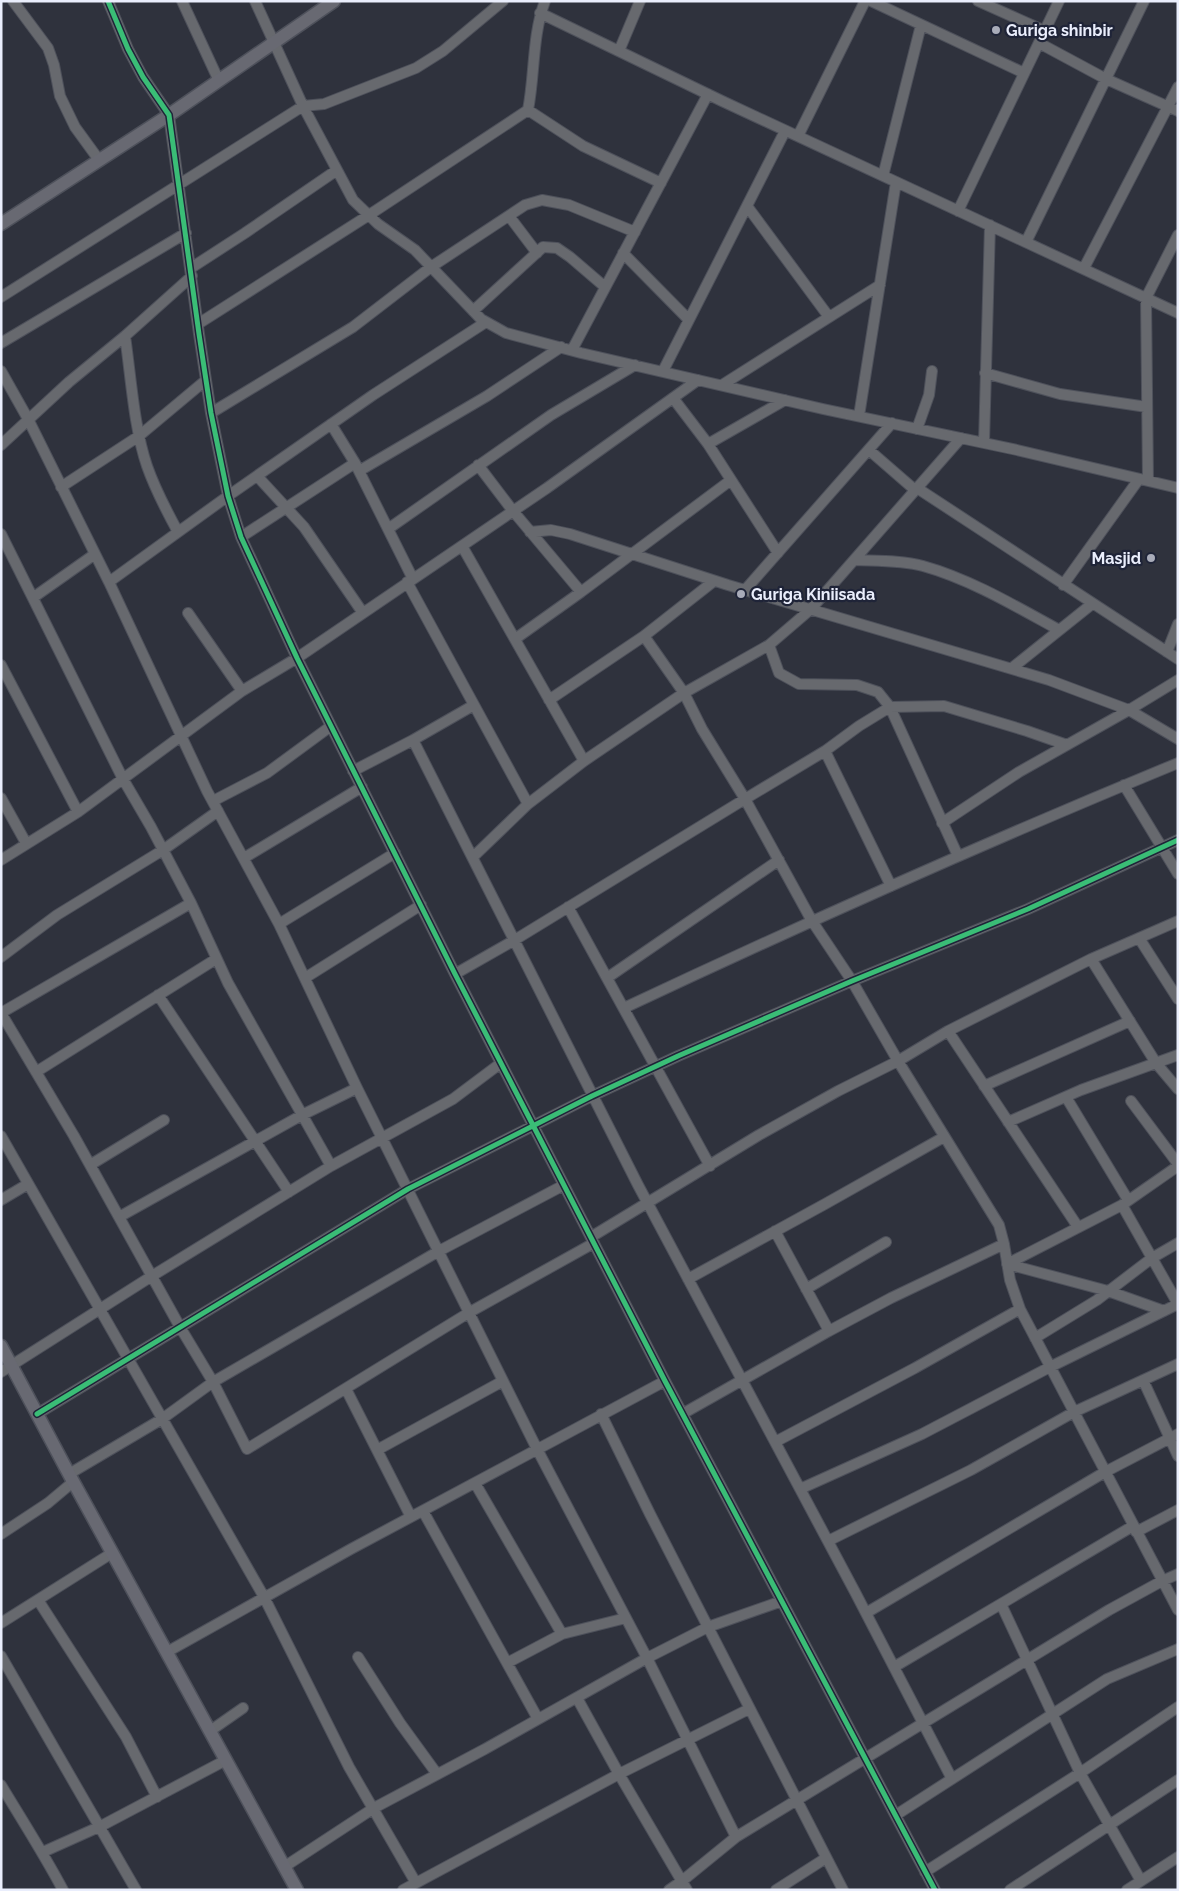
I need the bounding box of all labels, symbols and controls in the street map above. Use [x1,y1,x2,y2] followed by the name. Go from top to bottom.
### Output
[1006,21,1113,40] place label: Guriga shinbir
[990,24,1002,36] marker: Guriga shinbir
[1092,549,1141,568] place label: Masjid
[1145,552,1157,564] marker: Masjid
[751,585,875,604] place label: Guriga Kiniisada
[735,588,747,600] marker: Guriga Kiniisada

